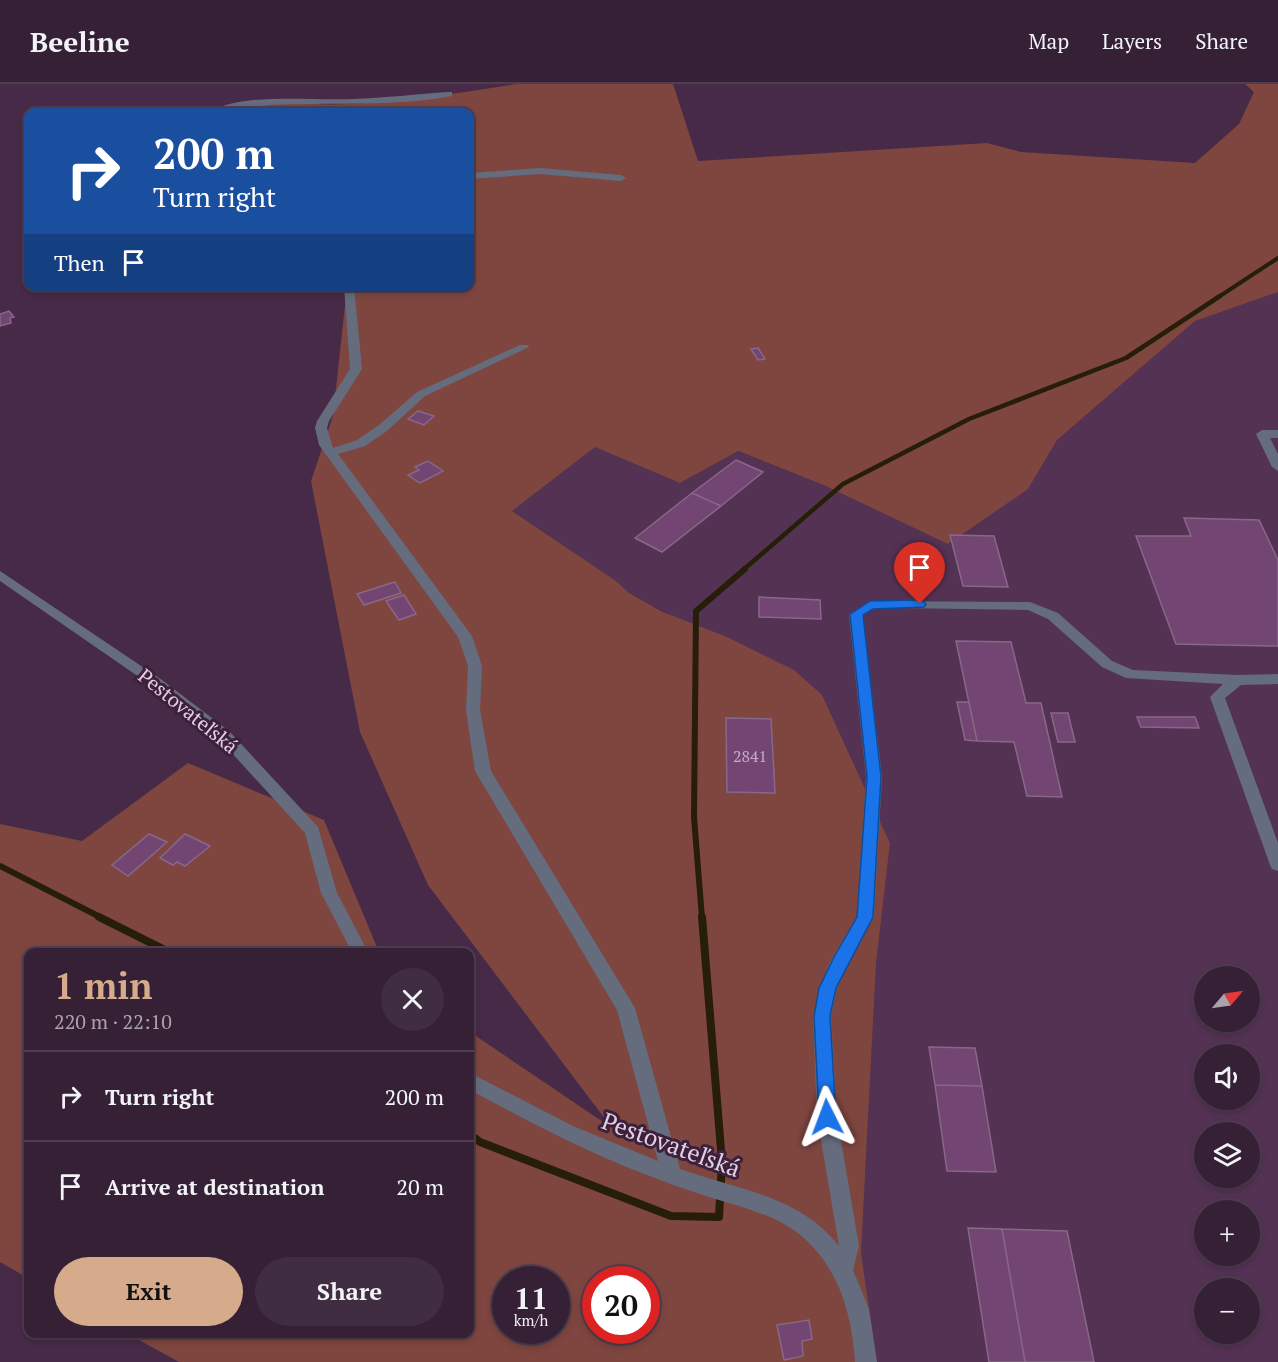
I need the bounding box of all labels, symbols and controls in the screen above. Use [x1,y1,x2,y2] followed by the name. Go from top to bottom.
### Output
[30,23,130,60] text: Beeline
[1028,27,1069,55] text: Map
[1102,27,1162,55] text: Layers
[1195,27,1248,55] text: Share
[153,125,274,181] text: 200 m
[54,132,132,210] icon: right
[153,179,276,215] text: Turn right
[117,246,150,279] icon: arrive
[54,248,105,277] text: Then
[894,542,945,604] pin
[903,551,936,584] icon: arrive
[133,662,244,759] street label: Pestovateľská
[733,745,767,767] house number: 2841
[54,962,152,1009] text: 1 min
[1194,966,1260,1032] north arrow
[1194,966,1260,1344] map controls
[381,968,444,1031] button: close
[54,1008,172,1035] text: 220 m · 22:10
[1194,1044,1260,1110] button: sound
[54,1080,87,1113] icon: right
[105,1082,214,1111] text: Turn right
[384,1082,444,1111] text: 200 m
[795,1085,859,1149] position arrow
[598,1104,745,1184] street label: Pestovateľská
[1194,1122,1260,1188] button: layers
[54,1170,87,1203] icon: arrive
[105,1172,324,1201] text: Arrive at destination
[396,1172,444,1201] text: 20 m
[1194,1200,1260,1266] button: +
[54,1257,243,1326] button: Exit
[255,1257,444,1326] button: Share
[582,1266,660,1344] speed limit sign: 20
[514,1278,548,1318] text: 11
[1194,1278,1260,1344] button: −
[514,1310,548,1330] text: km/h

